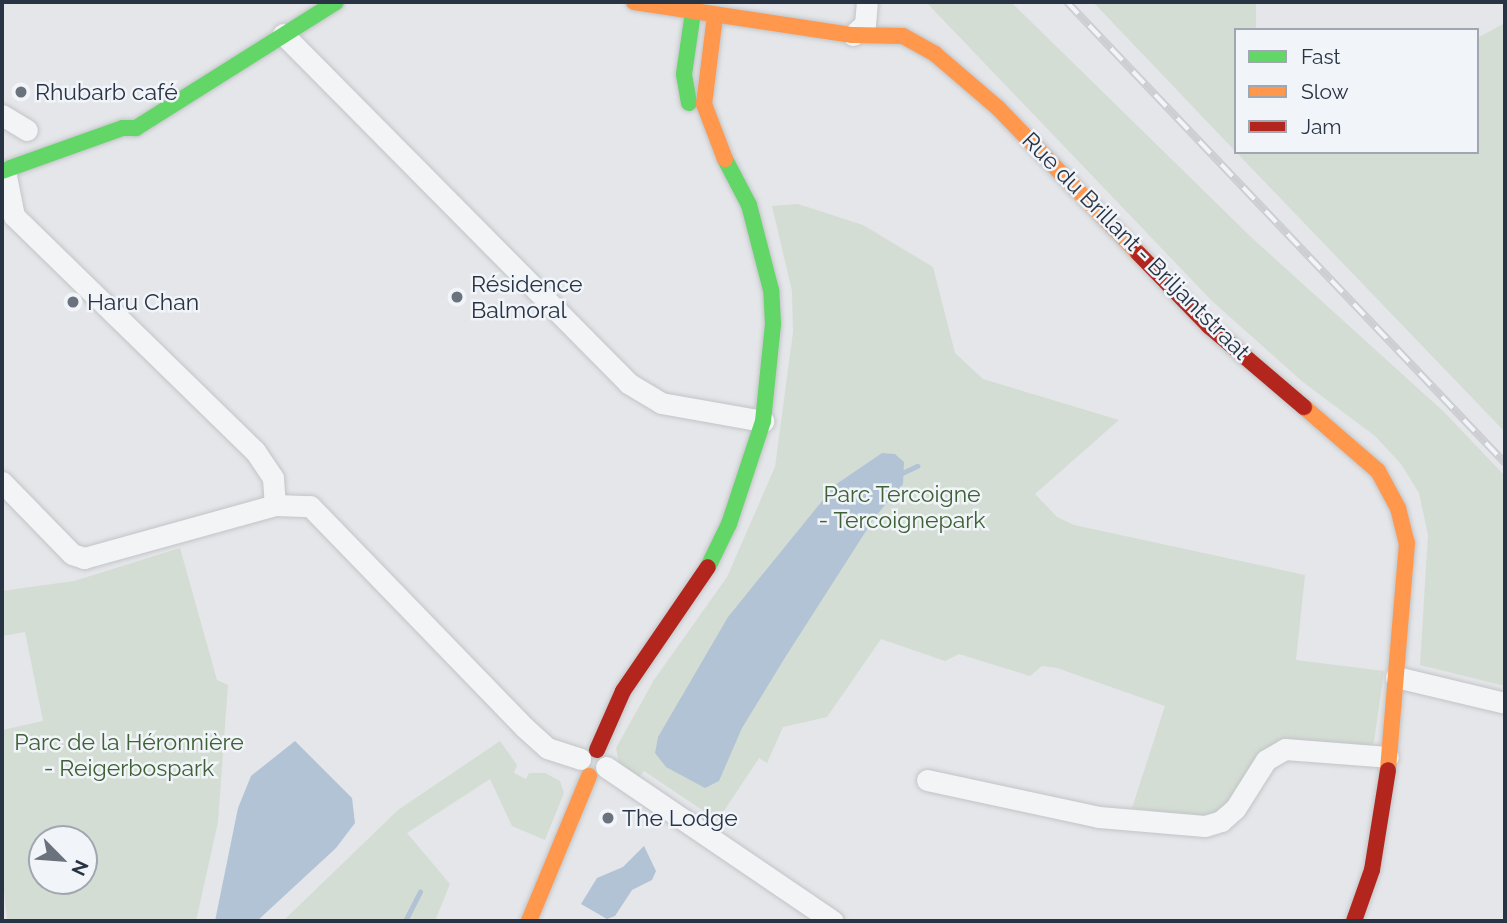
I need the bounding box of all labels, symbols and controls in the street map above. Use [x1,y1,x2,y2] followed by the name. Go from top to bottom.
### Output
[1234,28,1479,154] legend
[1301,44,1341,69] text: Fast
[35,78,178,106] place label: Rhubarb café
[1301,79,1349,104] text: Slow
[13,84,29,100] marker: Rhubarb café
[1301,114,1342,139] text: Jam
[1016,126,1256,366] street label: Rue du Brillant - Briljantstraat
[471,270,582,324] place label: Résidence Balmoral
[87,288,199,316] place label: Haru Chan
[449,289,465,305] marker: Résidence Balmoral
[65,294,81,310] marker: Haru Chan
[818,480,986,534] park label: Parc Tercoigne - Tercoignepark
[14,728,244,782] park label: Parc de la Héronnière - Reigerbospark
[622,804,738,832] place label: The Lodge
[600,810,616,826] marker: The Lodge
[28,825,98,895] north arrow
[67,857,93,879] text: N

